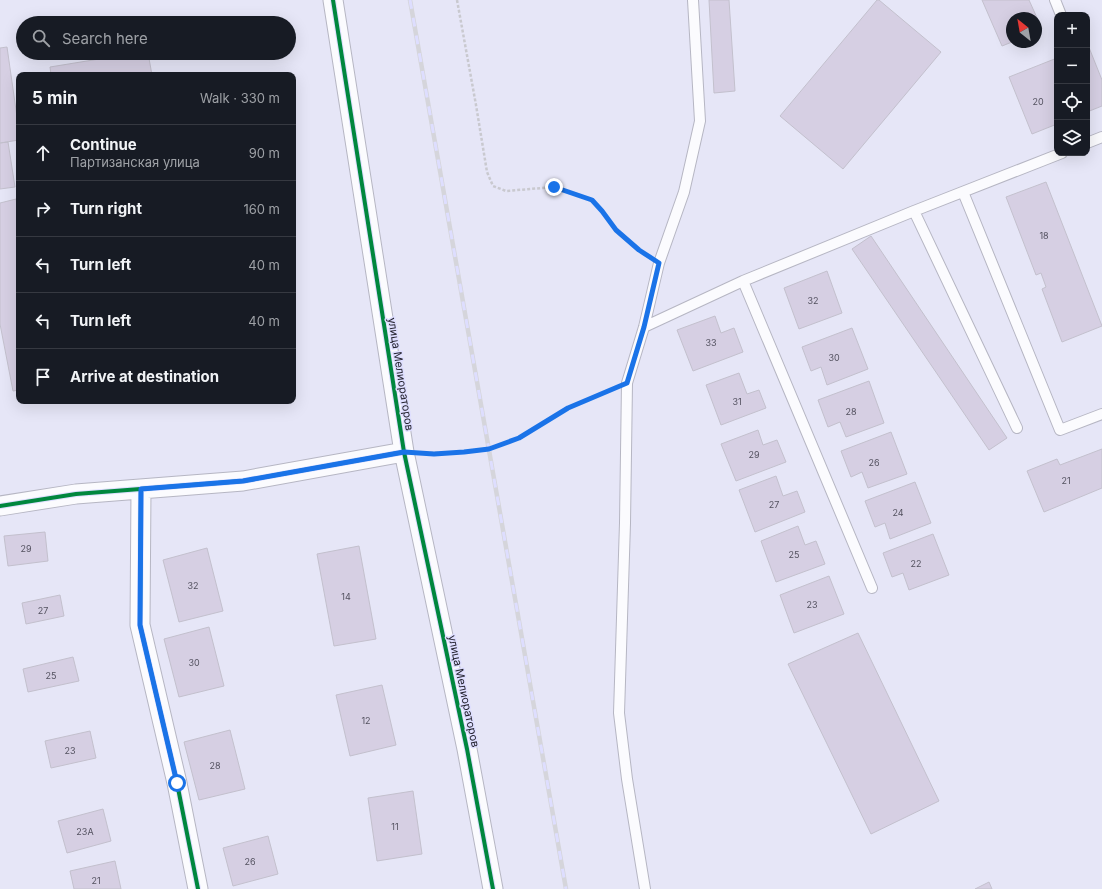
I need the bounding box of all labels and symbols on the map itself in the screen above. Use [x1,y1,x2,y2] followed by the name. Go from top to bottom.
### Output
[1006,12,1042,48] north arrow
[1032,96,1044,107] house number: 20
[545,178,563,196] route end
[1039,230,1049,241] house number: 18
[807,295,819,306] house number: 32
[385,316,417,432] street label: улица Мелиораторов
[705,337,717,348] house number: 33
[828,352,840,363] house number: 30
[732,396,742,407] house number: 31
[845,406,857,417] house number: 28
[748,449,760,460] house number: 29
[868,457,880,468] house number: 26
[1061,475,1071,486] house number: 21
[769,499,779,510] house number: 27
[892,507,904,518] house number: 24
[20,543,32,554] house number: 29
[789,549,799,560] house number: 25
[911,558,921,569] house number: 22
[187,580,199,591] house number: 32
[341,591,351,602] house number: 14
[806,599,818,610] house number: 23
[38,605,48,616] house number: 27
[445,634,483,748] street label: улица Мелиораторов
[188,657,200,668] house number: 30
[46,670,56,681] house number: 25
[361,715,371,726] house number: 12
[64,745,76,756] house number: 23
[209,760,221,771] house number: 28
[168,774,186,792] route start
[391,821,399,832] house number: 11
[76,826,94,837] house number: 23А
[244,856,256,867] house number: 26
[91,875,101,886] house number: 21

